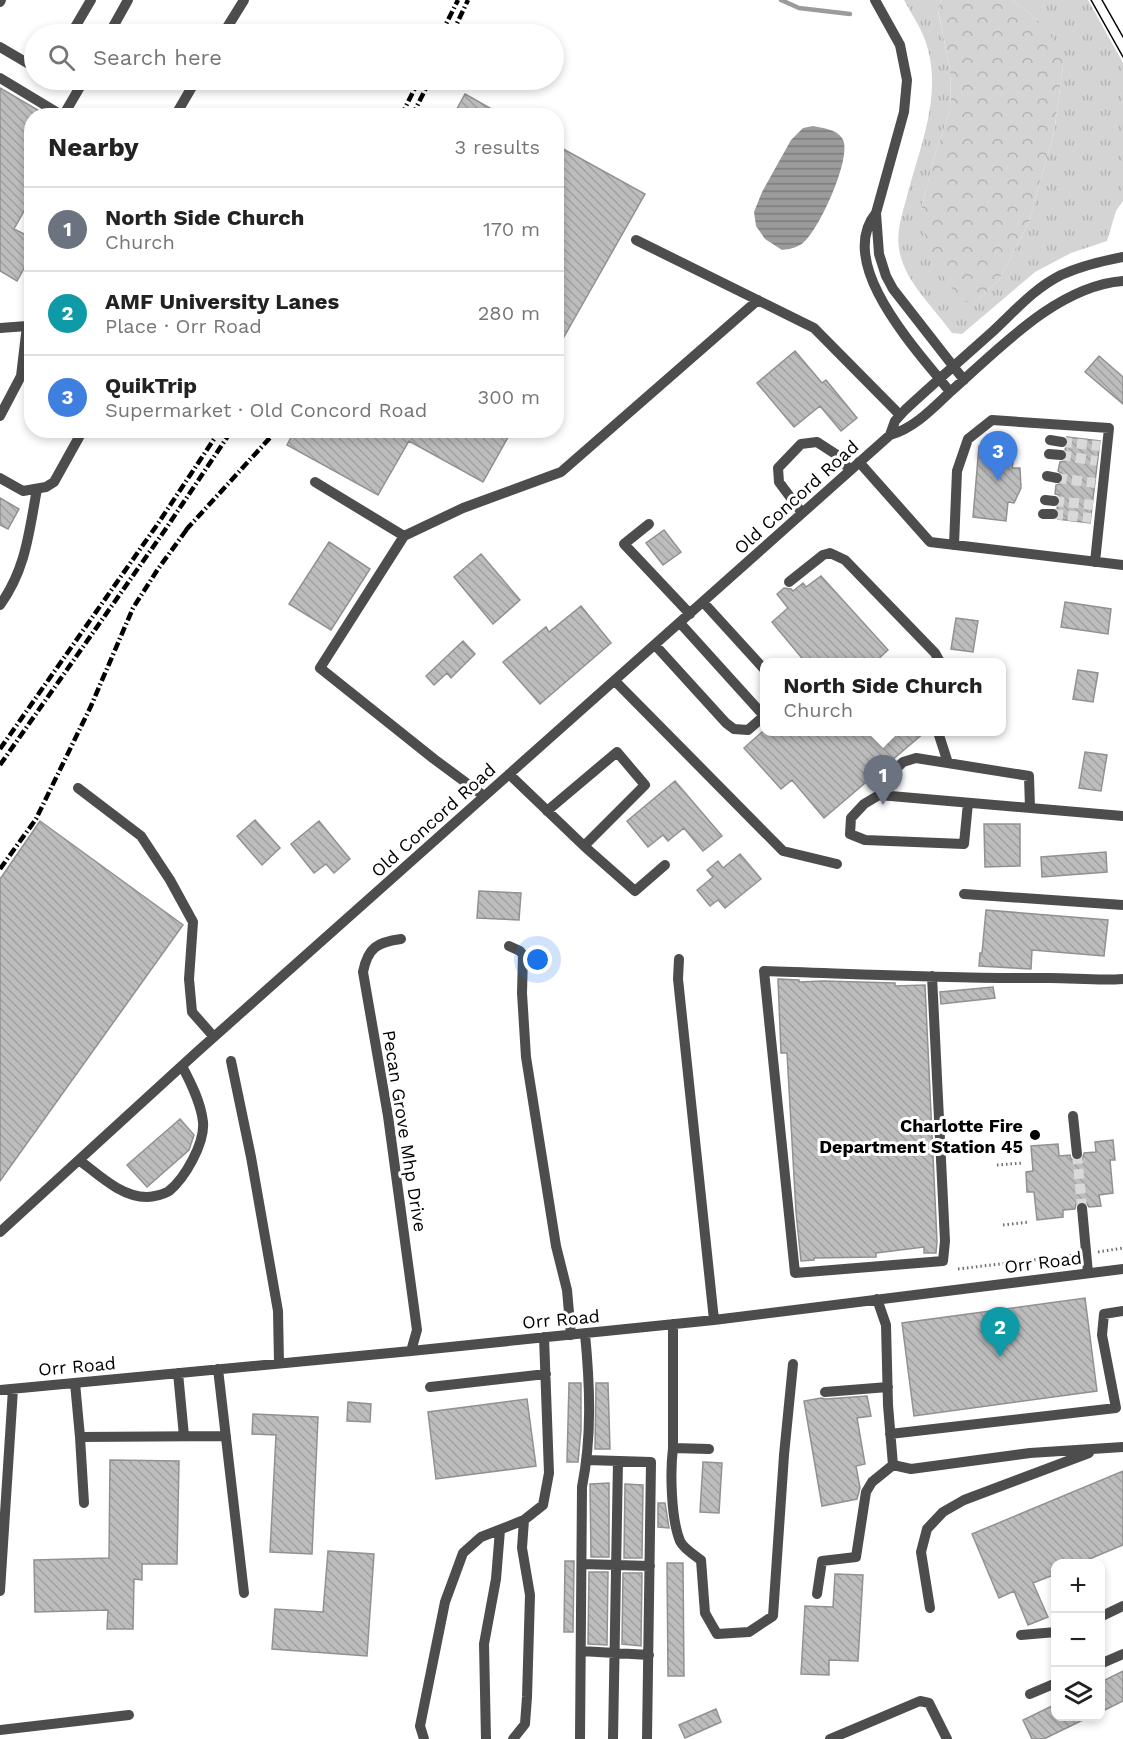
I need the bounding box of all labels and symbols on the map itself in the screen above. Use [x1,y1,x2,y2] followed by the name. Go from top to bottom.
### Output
[978,432,1018,481] pin: 3
[730,436,862,558] street label: Old Concord Road
[864,756,902,805] pin: 1
[367,759,499,881] street label: Old Concord Road
[523,945,552,974] your location
[379,1029,431,1233] street label: Pecan Grove Mhp Drive
[819,1115,1023,1157] place label: Charlotte Fire Department Station 45
[1028,1128,1042,1142] marker: Charlotte Fire Department Station 45
[1003,1247,1083,1277] street label: Orr Road
[521,1305,601,1333] street label: Orr Road
[980,1308,1020,1357] pin: 2
[37,1352,117,1380] street label: Orr Road

